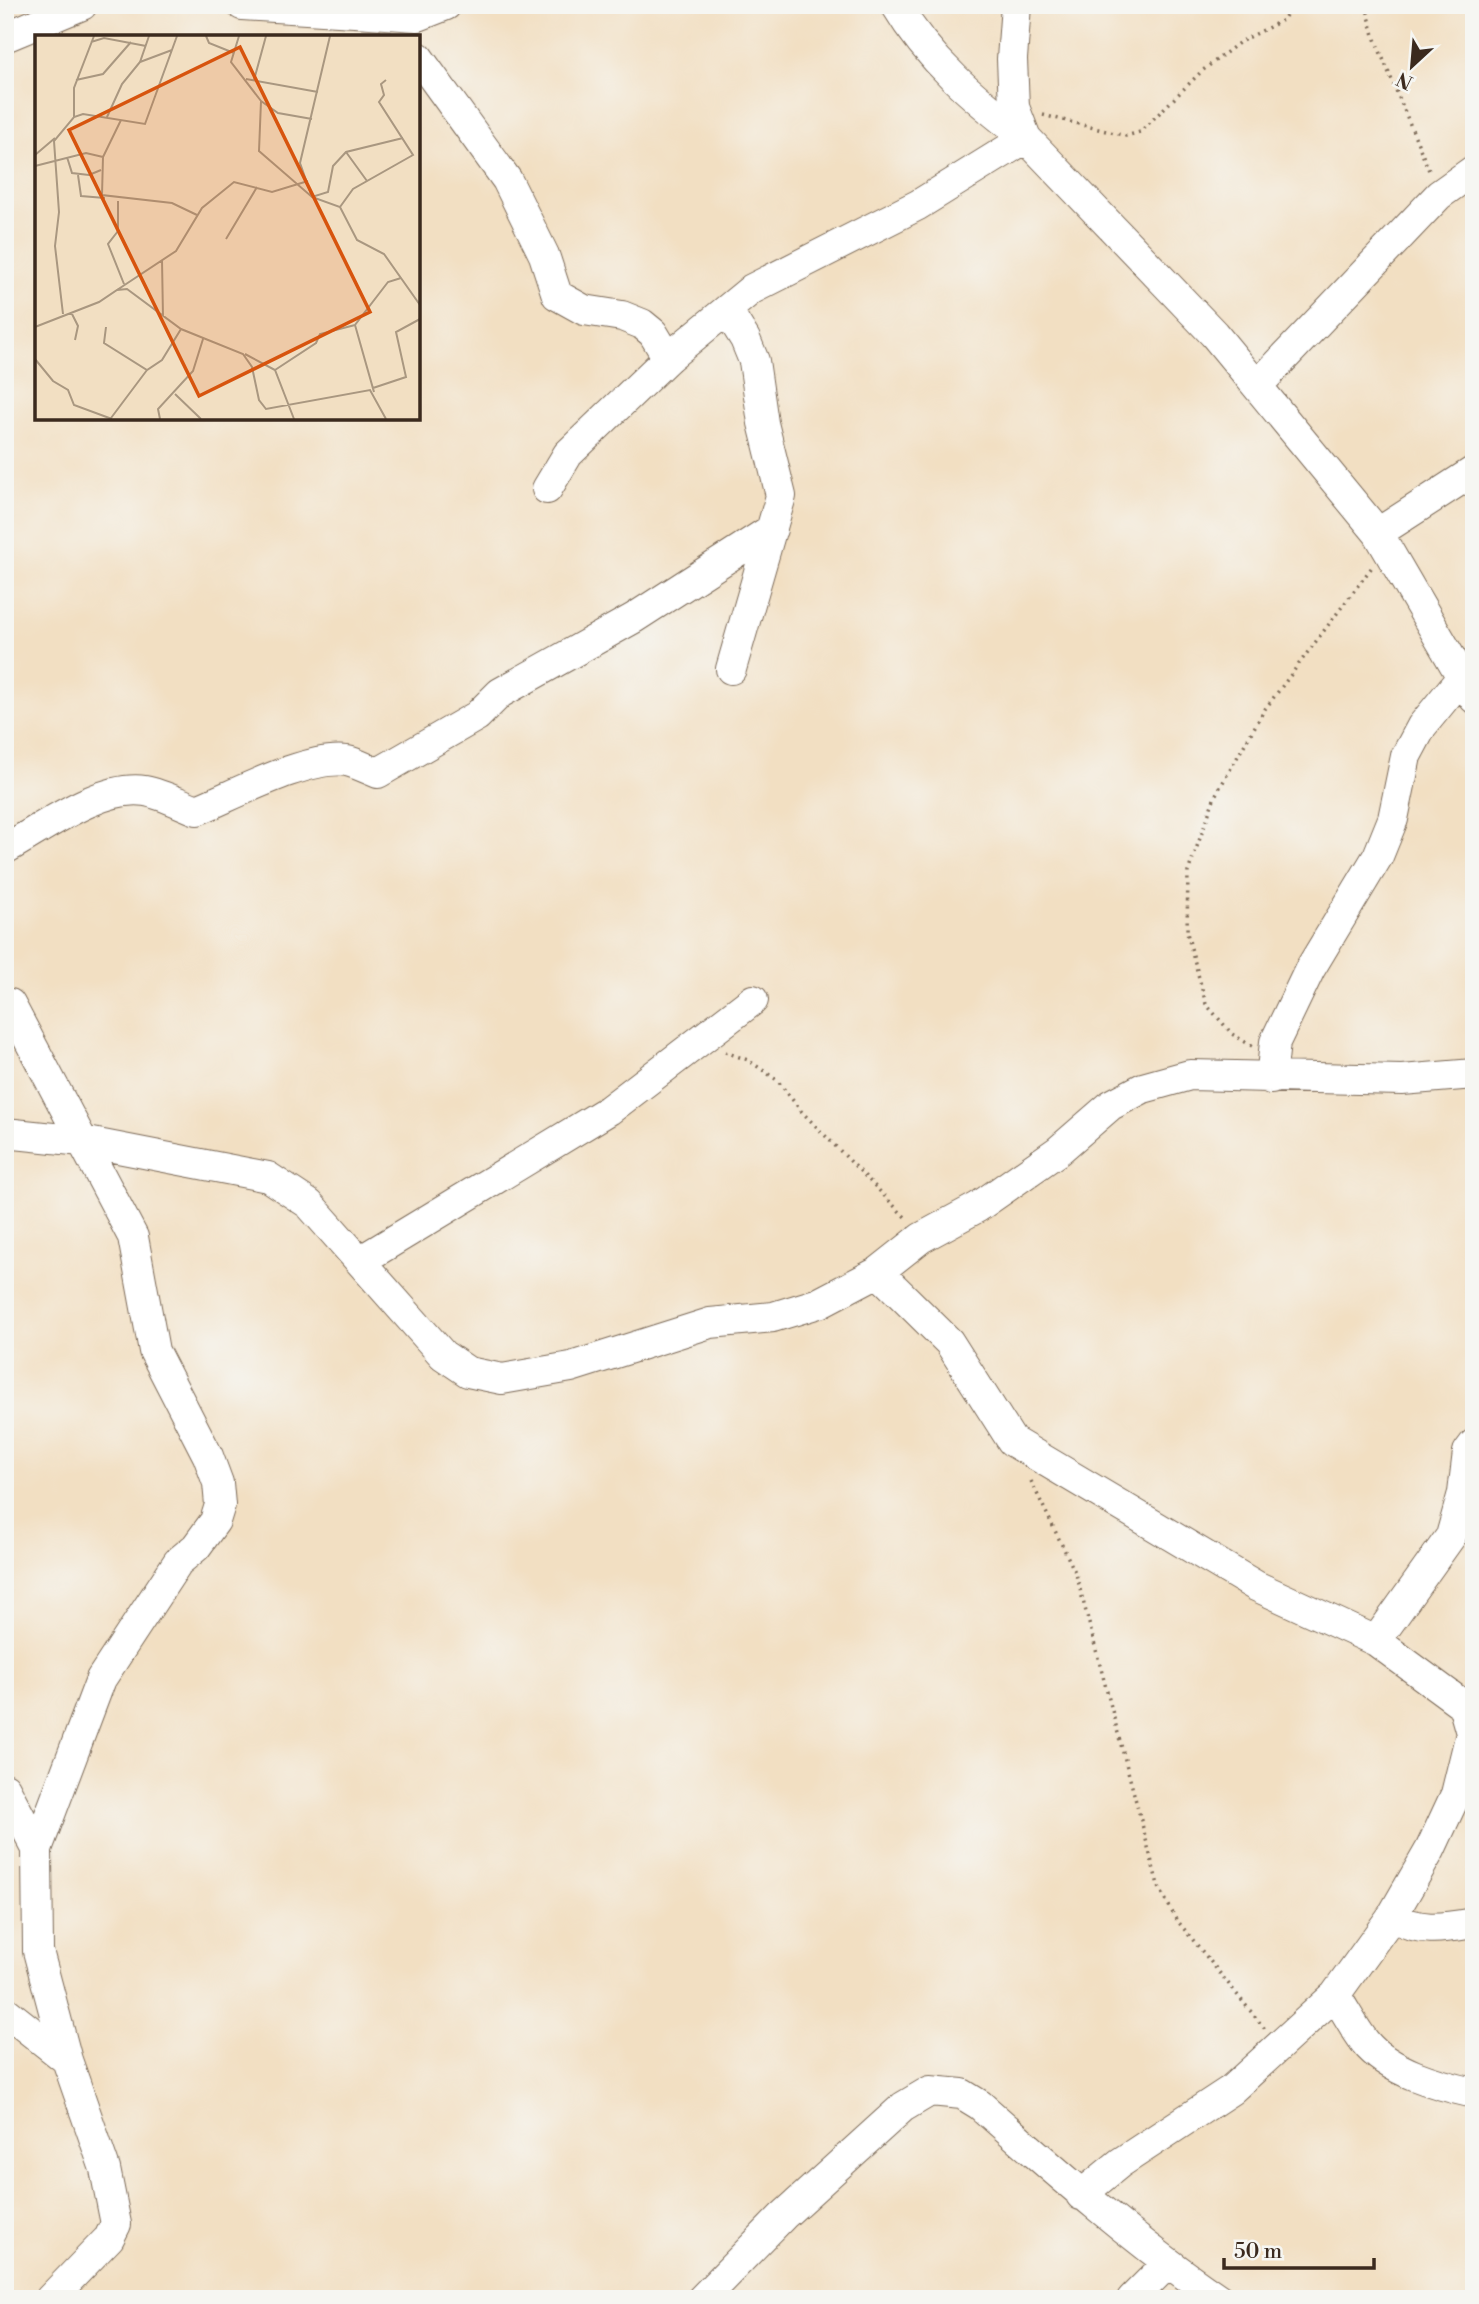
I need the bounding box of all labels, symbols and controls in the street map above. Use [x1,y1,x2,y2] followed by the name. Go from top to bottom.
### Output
[1378,32,1448,102] north arrow
[35,35,420,420] inset map
[1393,66,1417,94] text: N
[1224,2227,1374,2271] scale bar
[1234,2239,1282,2265] text: 50 m

